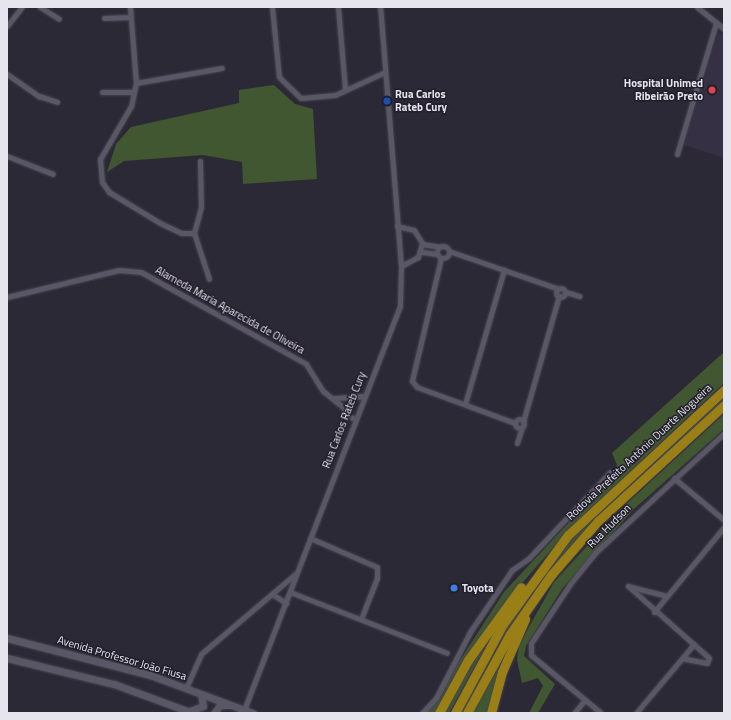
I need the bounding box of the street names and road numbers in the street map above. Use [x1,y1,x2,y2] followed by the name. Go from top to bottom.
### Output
[153,263,307,357] street label: Alameda Maria Aparecida de Oliveira
[319,370,369,470] street label: Rua Carlos Rateb Cury
[564,381,714,523] street label: Rodovia Prefeito Antônio Duarte Nogueira
[584,501,634,551] street label: Rua Hudson
[56,633,188,683] street label: Avenida Professor João Fiusa

